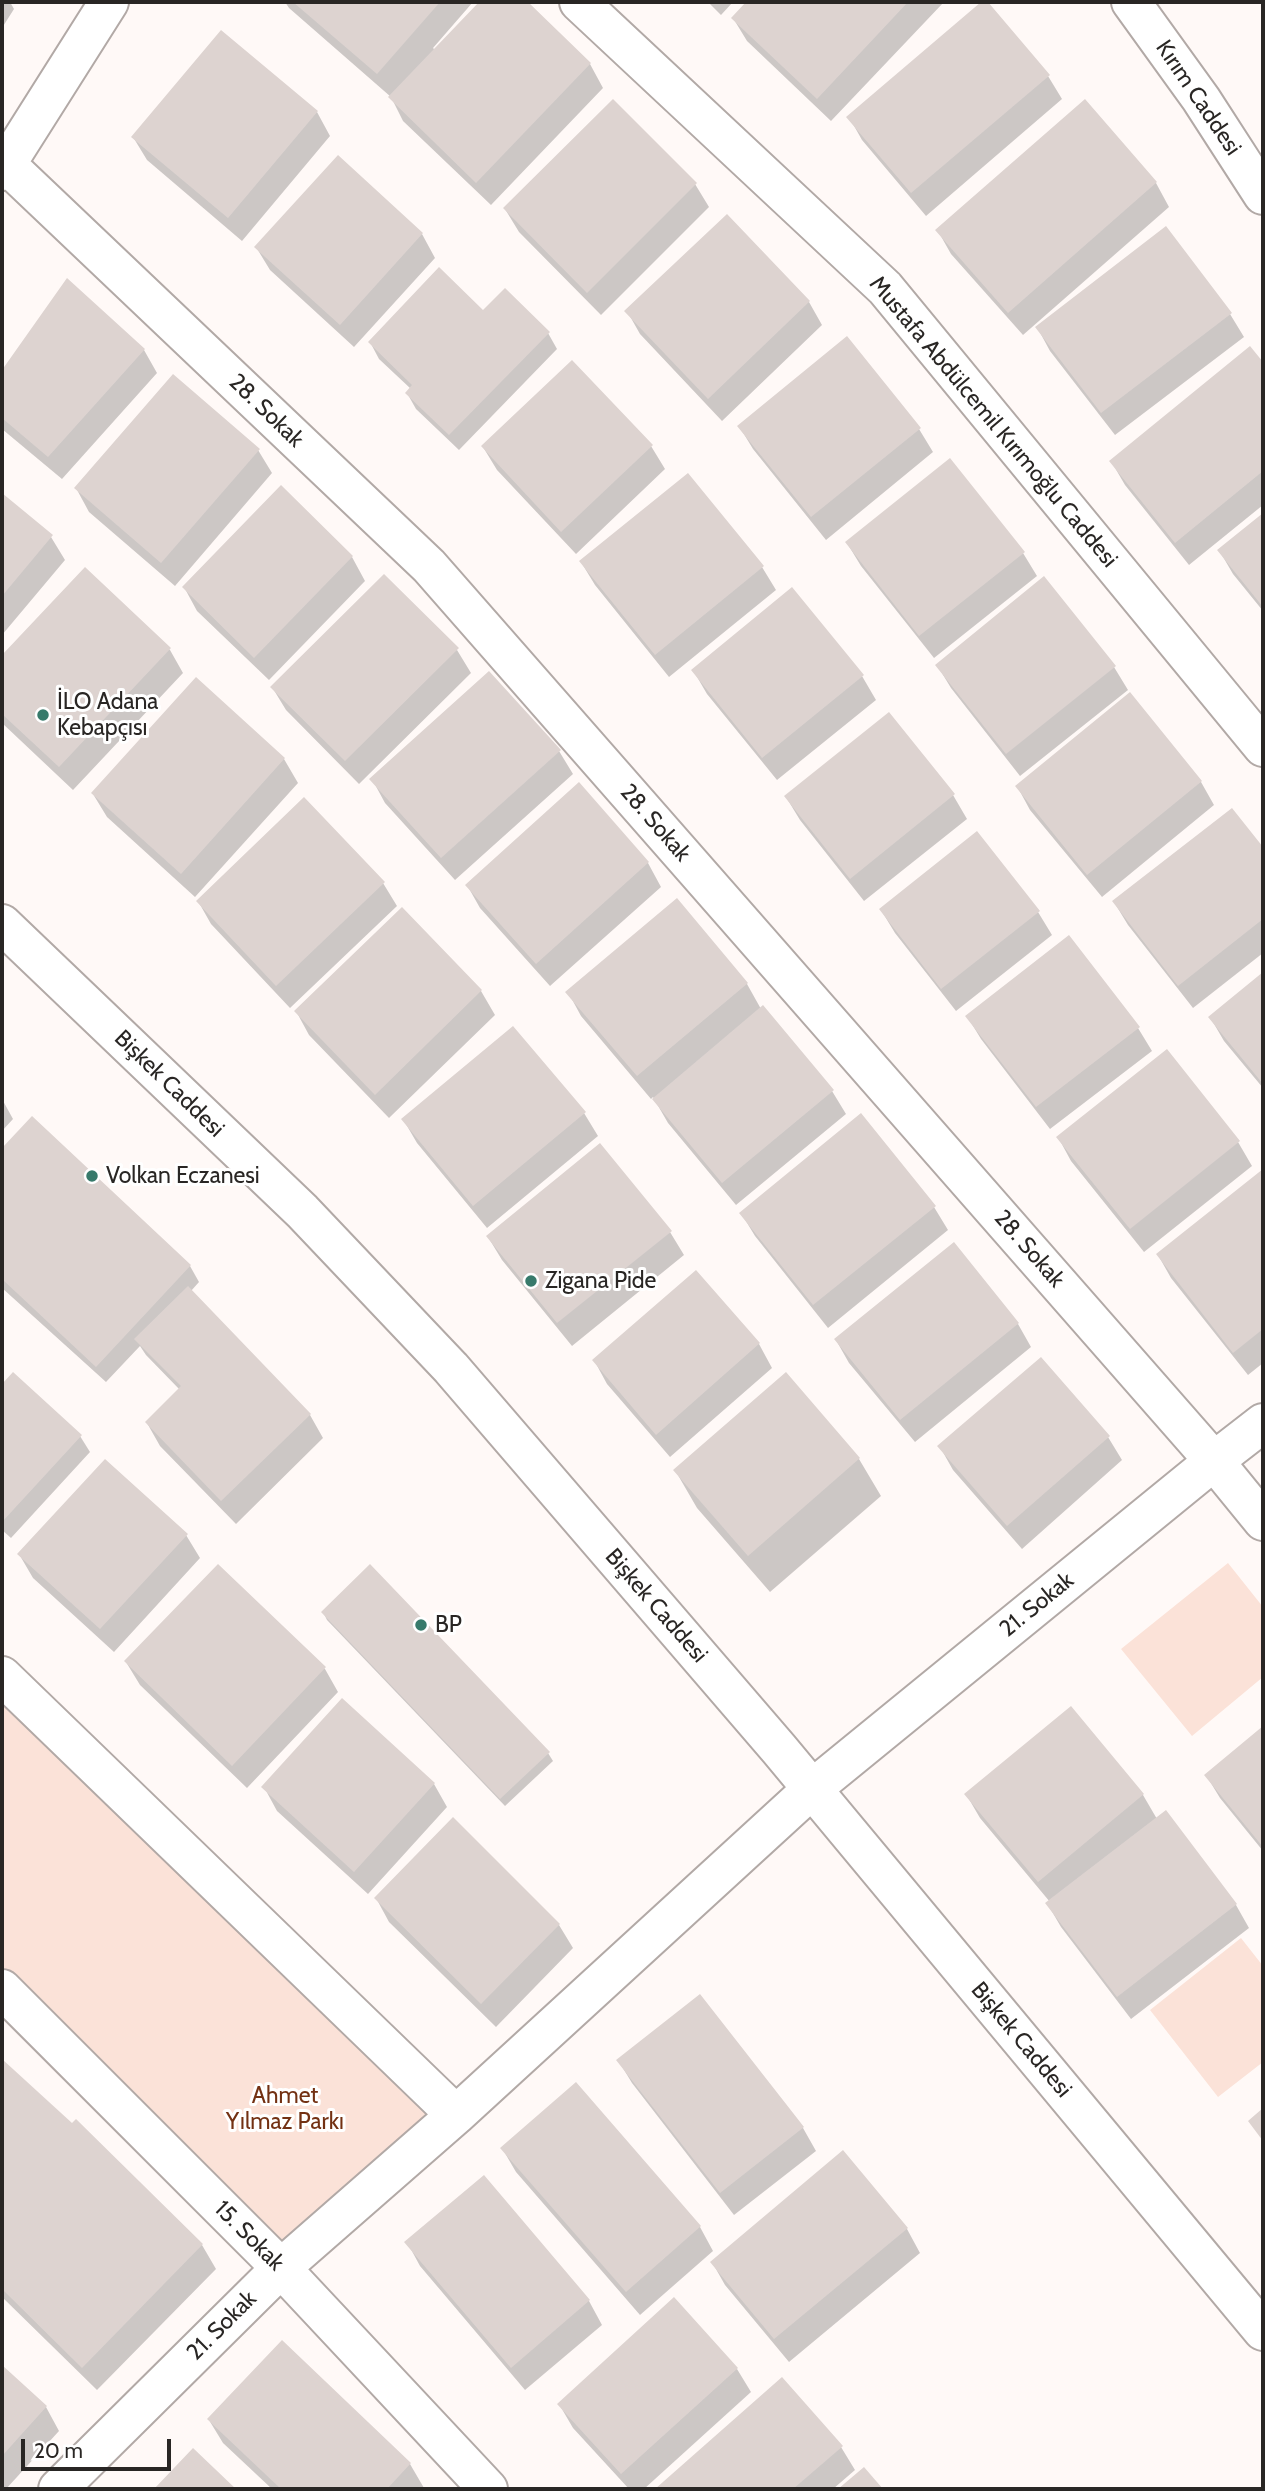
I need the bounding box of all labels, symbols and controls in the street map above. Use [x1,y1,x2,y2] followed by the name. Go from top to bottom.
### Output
[1149,35,1247,161] street label: Kırım Caddesi
[863,271,1123,573] street label: Mustafa Abdülcemil Kırımoğlu Caddesi
[223,369,309,453] street label: 28. Sokak
[57,688,158,742] place label: İLO Adana Kebapçısı
[35,707,51,723] marker: İLO Adana Kebapçısı
[614,779,696,867] street label: 28. Sokak
[108,1025,230,1143] street label: Bişkek Caddesi
[106,1162,260,1190] place label: Volkan Eczanesi
[84,1168,100,1184] marker: Volkan Eczanesi
[988,1205,1070,1293] street label: 28. Sokak
[545,1267,656,1295] place label: Zigana Pide
[523,1273,539,1289] marker: Zigana Pide
[599,1543,713,1669] street label: Bişkek Caddesi
[994,1567,1080,1643] street label: 21. Sokak
[435,1611,462,1639] place label: BP
[413,1617,429,1633] marker: BP
[965,1977,1077,2103] street label: Bişkek Caddesi
[226,2082,344,2136] park label: Ahmet Yılmaz Parkı
[208,2195,290,2277] street label: 15. Sokak
[181,2285,263,2367] street label: 21. Sokak
[24,2424,175,2468] scale bar
[34,2438,83,2463] text: 20 m

